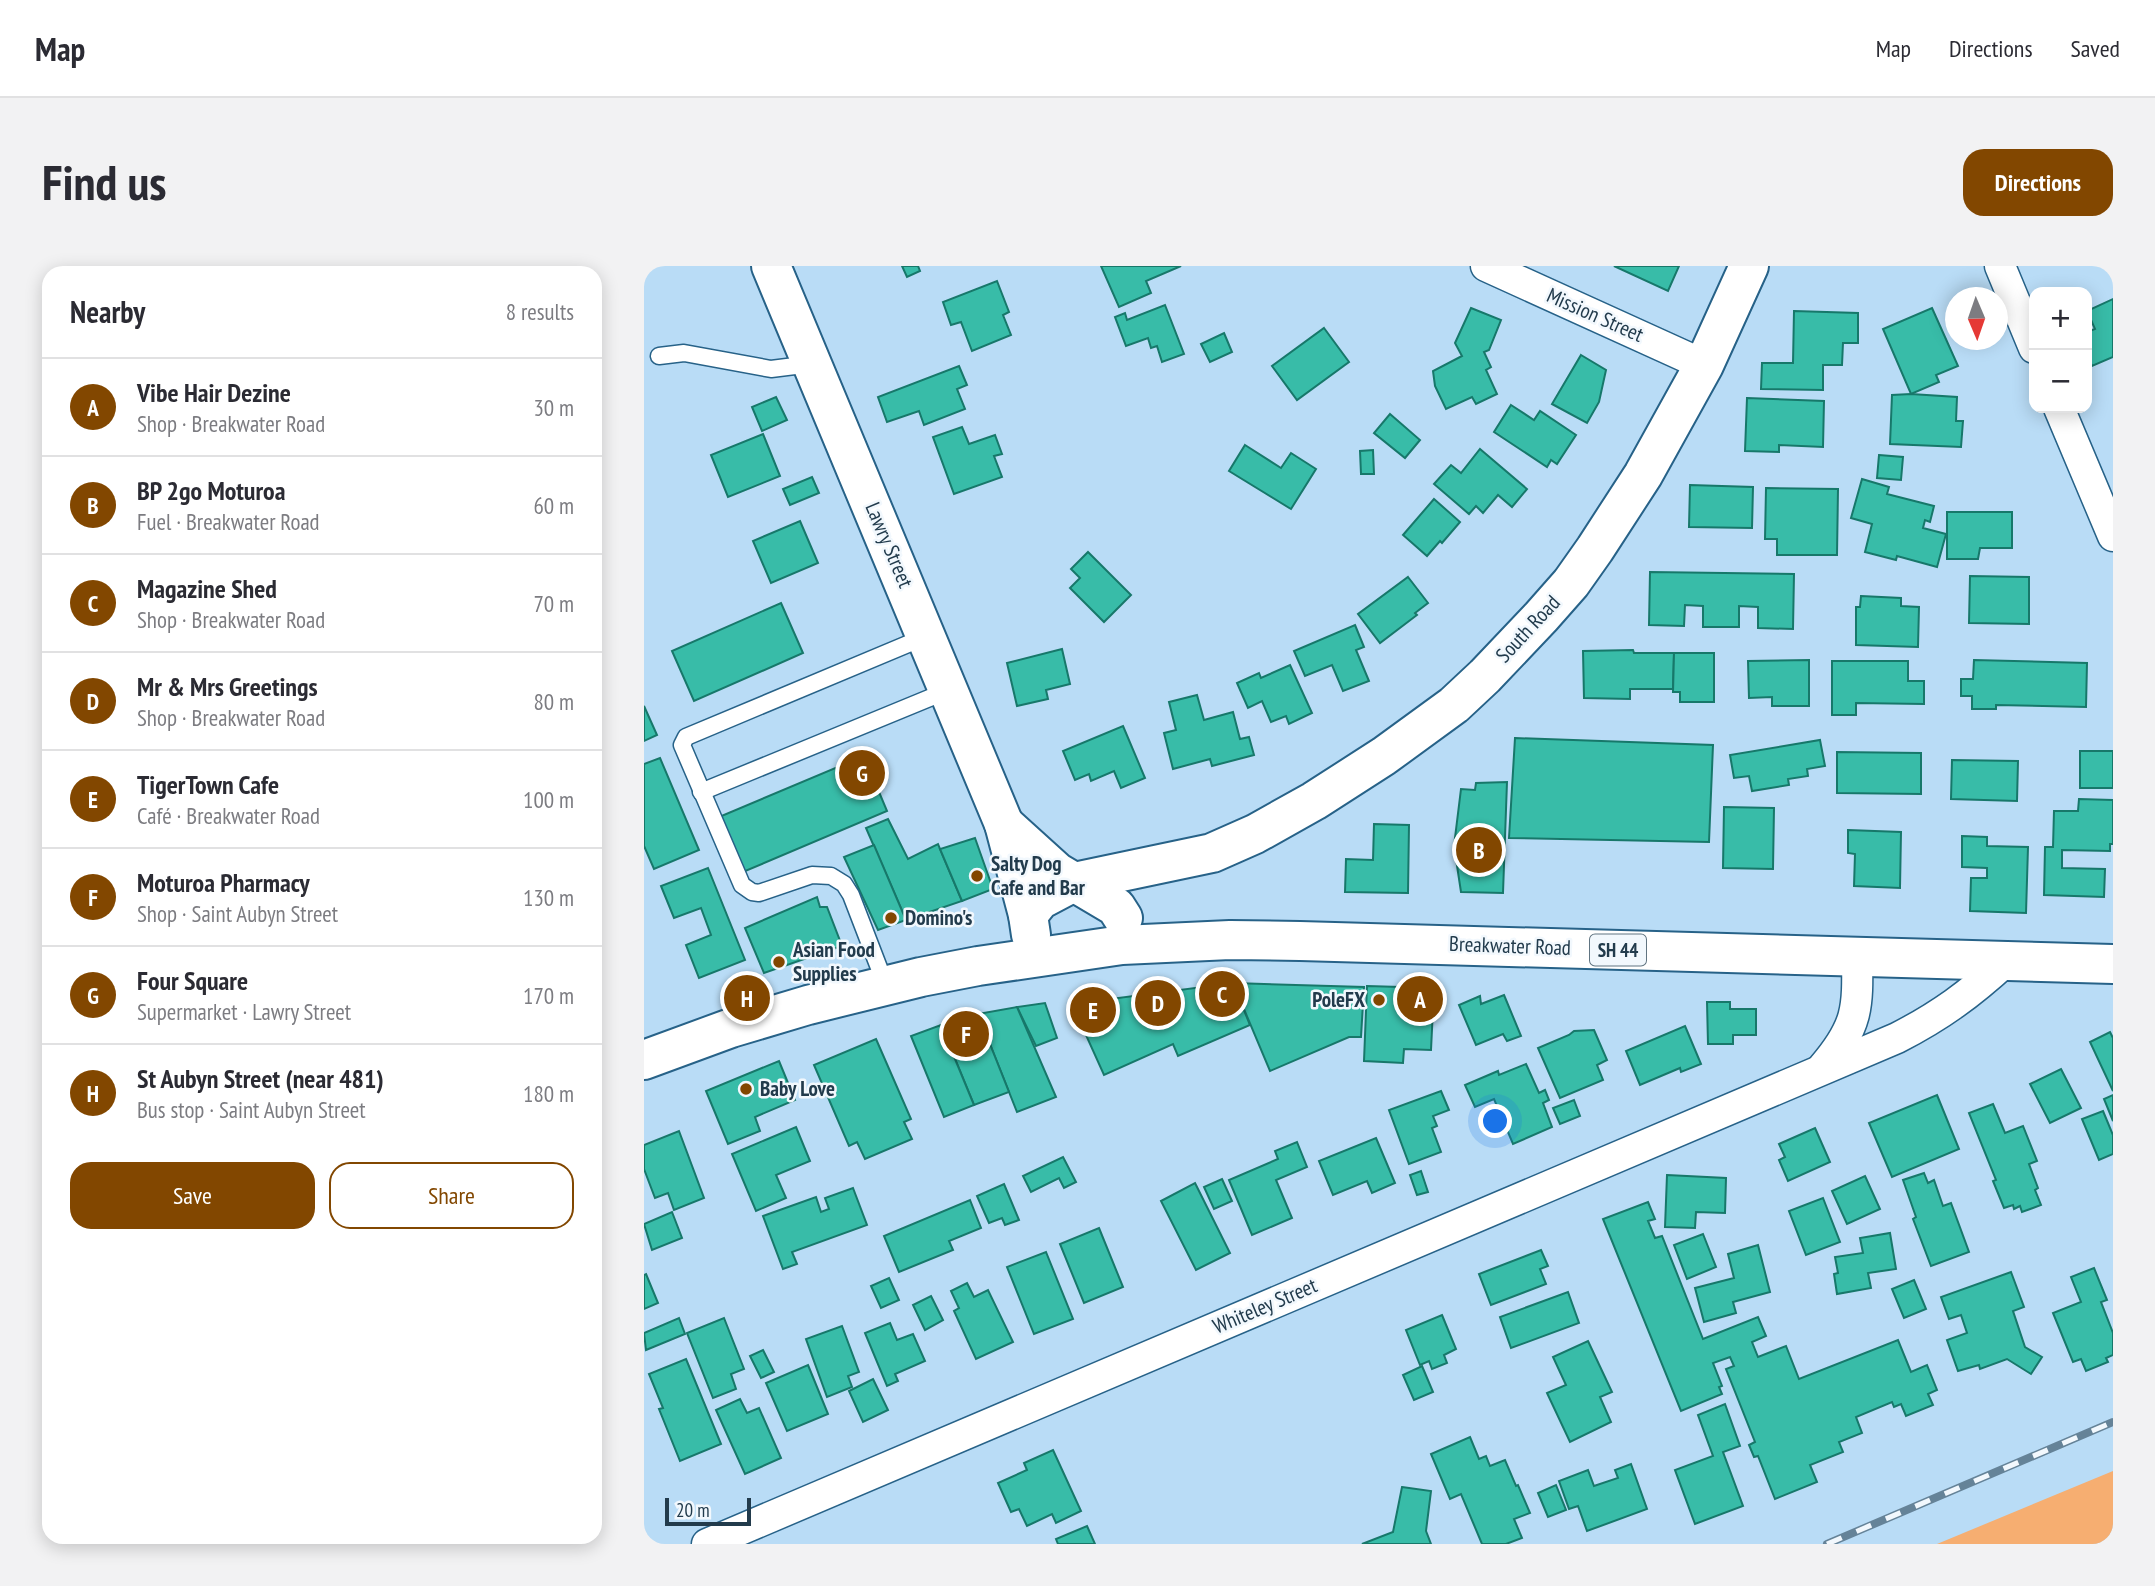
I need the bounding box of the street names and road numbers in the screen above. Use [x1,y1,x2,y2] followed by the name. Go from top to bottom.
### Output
[1543,281,1648,348] street label: Mission Street
[859,498,920,592] street label: Lawry Street
[1490,589,1566,668] street label: South Road
[1449,930,1571,961] street label: Breakwater Road
[1590,934,1646,965] road number: SH 44
[1209,1271,1321,1340] street label: Whiteley Street

